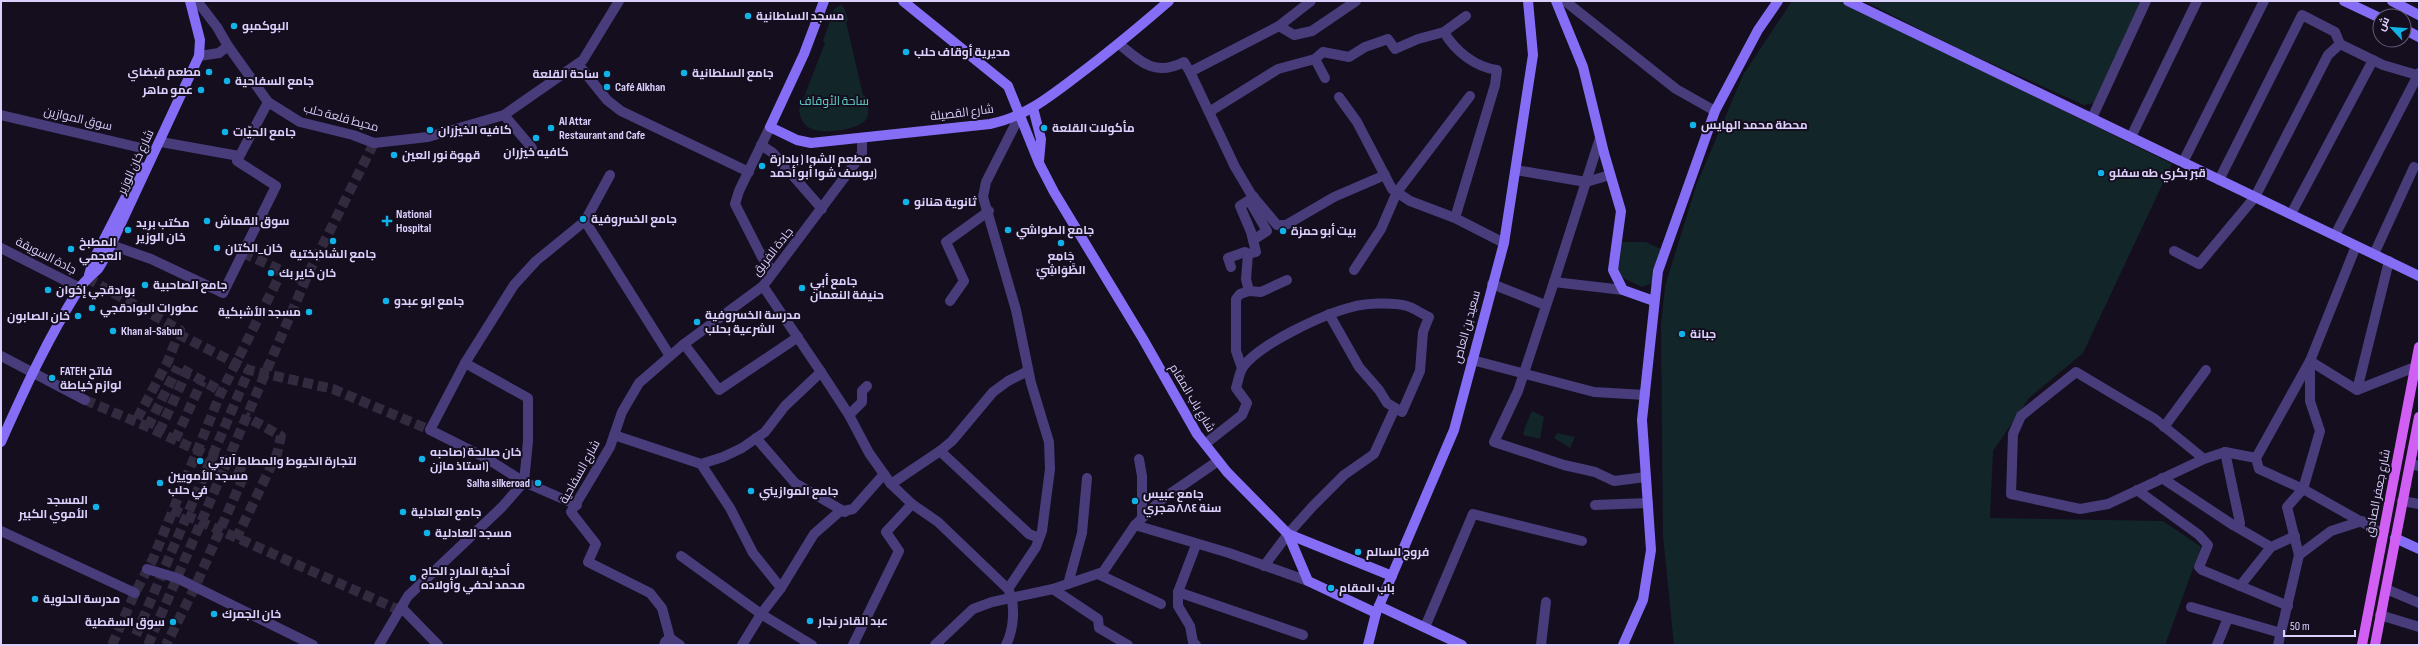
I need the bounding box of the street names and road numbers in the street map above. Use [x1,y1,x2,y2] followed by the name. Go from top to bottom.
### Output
[302,101,380,135] street label: محيط قلعة حلب
[929,102,995,124] street label: شارع القصيلة
[42,104,114,134] street label: سوق الموازين
[114,127,158,198] street label: شارع خان الوزير
[749,225,797,279] street label: جادة الفريق
[13,234,79,278] street label: جادة السويقة
[1450,289,1484,365] street label: سعيد بن العاص
[1166,361,1218,435] street label: شارع باب المقام
[556,438,604,506] street label: شارع السفاحية
[2362,448,2394,538] street label: شارع جعفر الصادق

